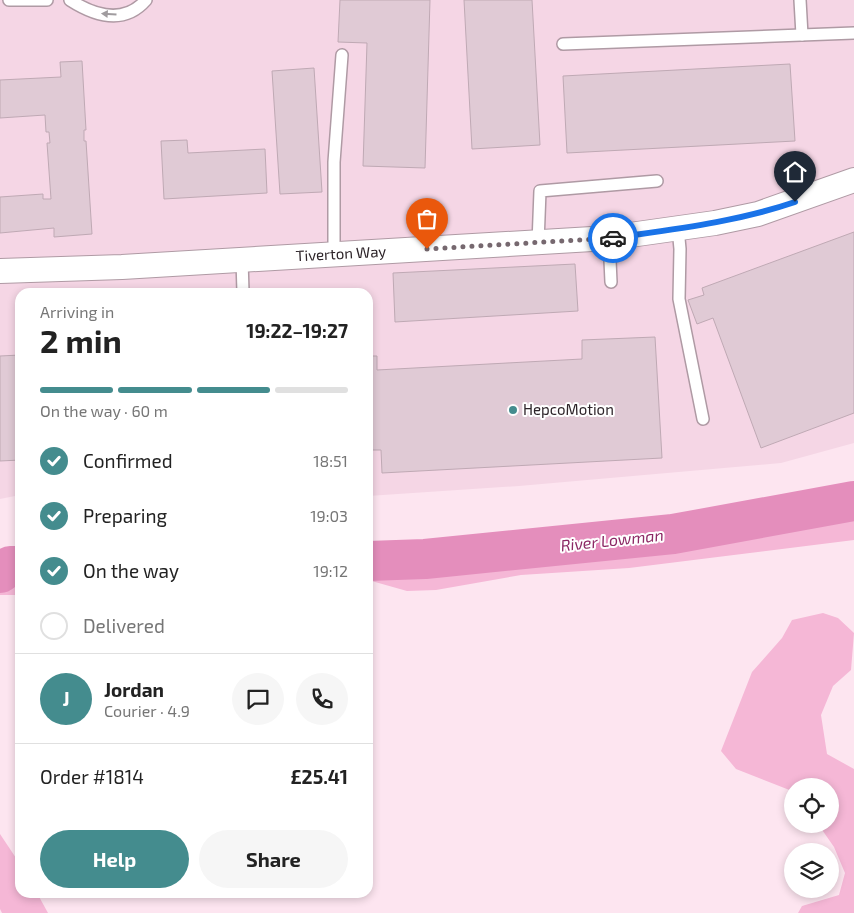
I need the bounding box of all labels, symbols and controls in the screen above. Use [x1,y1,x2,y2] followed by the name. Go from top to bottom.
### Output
[101,10,117,18] one-way arrow
[774,151,816,202] pin
[781,158,809,186] icon: home
[406,198,448,249] pin
[413,205,441,233] icon: bag
[588,213,638,263] courier
[599,224,627,252] icon: car
[295,242,387,264] street label: Tiverton Way
[40,302,114,321] text: Arriving in
[246,319,348,342] text: 19:22–19:27
[40,321,122,359] text: 2 min
[523,400,614,418] place label: HepcoMotion
[40,401,168,420] text: On the way · 60 m
[507,404,519,416] marker: HepcoMotion
[40,447,68,475] icon: check
[83,449,173,472] text: Confirmed
[313,451,348,470] text: 18:51
[40,502,68,530] icon: check
[83,504,167,527] text: Preparing
[310,506,348,525] text: 19:03
[559,525,664,554] water label: River Lowman
[40,557,68,585] icon: check
[83,559,179,582] text: On the way
[313,561,348,580] text: 19:12
[83,614,165,637] text: Delivered
[232,673,284,725] button: chat
[296,673,348,725] button: phone
[104,678,164,701] text: Jordan
[62,687,70,710] text: J
[104,701,190,720] text: Courier · 4.9
[40,765,144,788] text: Order #1814
[290,765,348,788] text: £25.41
[784,778,839,898] map controls
[784,778,839,833] button: locate
[40,830,189,888] button: Help
[199,830,348,888] button: Share
[784,843,839,898] button: layers

